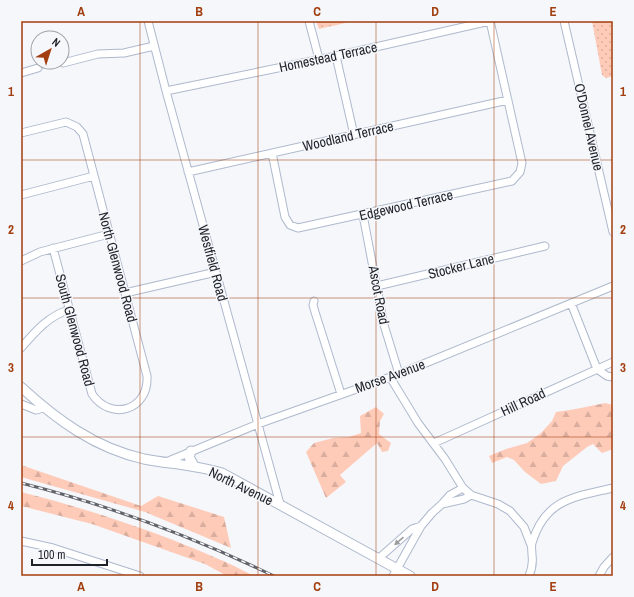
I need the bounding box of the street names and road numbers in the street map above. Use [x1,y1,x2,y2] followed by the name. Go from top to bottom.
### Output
[277,38,379,76] street label: Homestead Terrace
[570,82,608,172] street label: O'Donnel Avenue
[301,117,395,155] street label: Woodland Terrace
[357,185,455,225] street label: Edgewood Terrace
[95,210,141,324] street label: North Glenwood Road
[194,223,232,303] street label: Westfield Road
[426,249,496,283] street label: Stocker Lane
[364,263,393,326] street label: Ascot Road
[51,272,99,388] street label: South Glenwood Road
[353,355,427,397] street label: Morse Avenue
[498,384,548,420] street label: Hill Road
[206,463,276,509] street label: North Avenue

